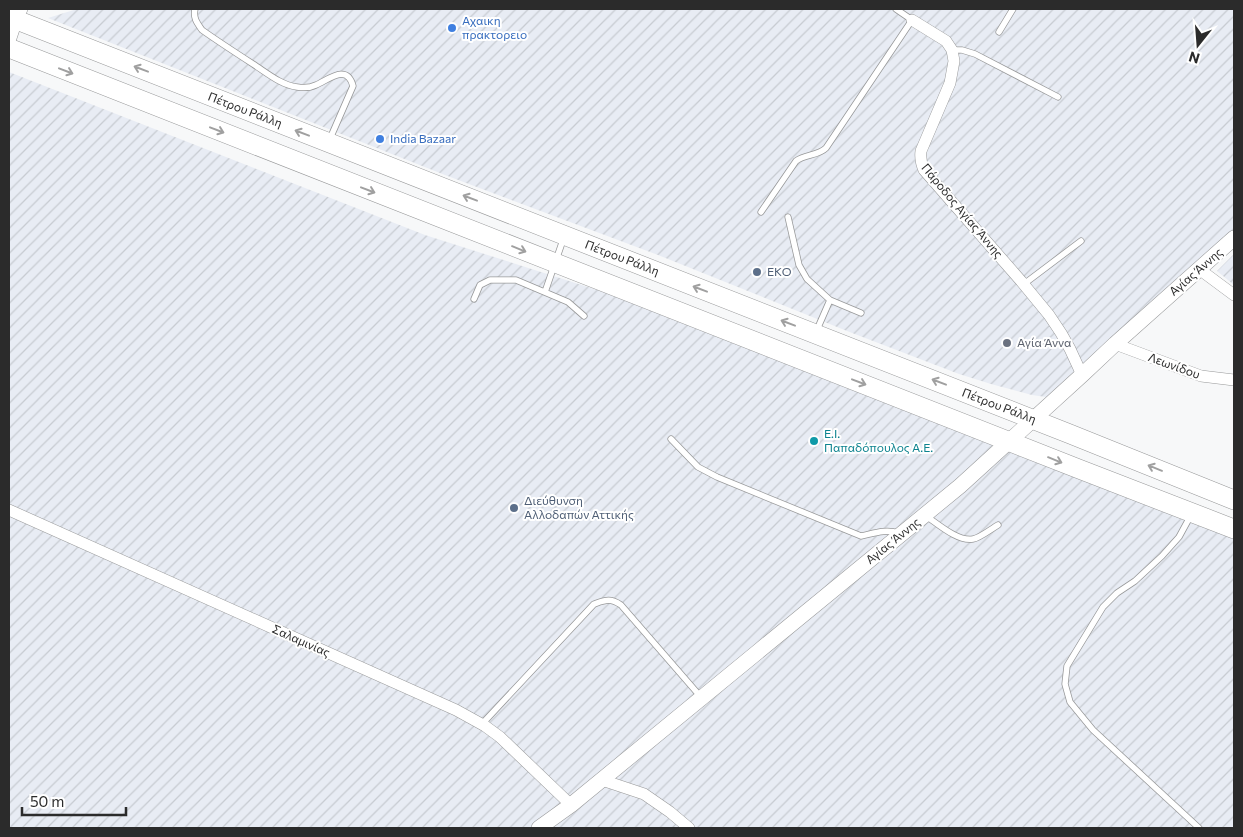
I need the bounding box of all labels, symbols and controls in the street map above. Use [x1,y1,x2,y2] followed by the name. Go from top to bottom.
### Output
[462,13,527,41] place label: Αχαικη πρακτορειο
[1173,20,1223,70] north arrow
[446,22,458,34] marker: Αχαικη πρακτορειο
[1187,48,1202,68] text: N
[134,64,149,73] one-way arrow
[58,66,73,76] one-way arrow
[206,89,284,130] street label: Πέτρου Ράλλη
[209,126,224,135] one-way arrow
[295,127,310,136] one-way arrow
[390,131,456,145] place label: India Bazaar
[374,133,386,145] marker: India Bazaar
[919,160,1006,260] street label: Πάροδος Αγίας Άννης
[360,185,375,195] one-way arrow
[463,193,478,203] one-way arrow
[583,237,661,278] street label: Πέτρου Ράλλη
[1166,244,1225,298] street label: Αγίας Άννης
[511,245,527,254] one-way arrow
[767,264,792,278] place label: EKO
[751,266,763,278] marker: EKO
[693,283,708,293] one-way arrow
[781,318,796,327] one-way arrow
[1017,335,1071,349] place label: Αγία Άννα
[1001,337,1013,349] marker: Αγία Άννα
[1147,349,1202,381] street label: Λεωνίδου
[932,377,947,387] one-way arrow
[850,378,866,387] one-way arrow
[960,385,1038,426] street label: Πέτρου Ράλλη
[824,426,933,454] place label: Ε.Ι. Παπαδόπουλος Α.Ε.
[808,435,820,447] marker: Ε.Ι. Παπαδόπουλος Α.Ε.
[1047,455,1062,465] one-way arrow
[1148,463,1163,472] one-way arrow
[524,493,634,521] place label: Διεύθυνση Αλλοδαπών Αττικής
[508,502,520,514] marker: Διεύθυνση Αλλοδαπών Αττικής
[862,514,922,566] street label: Αγίας Άννης
[270,621,333,659] street label: Σαλαμινίας
[22,784,126,816] scale bar
[30,792,64,810] text: 50 m

